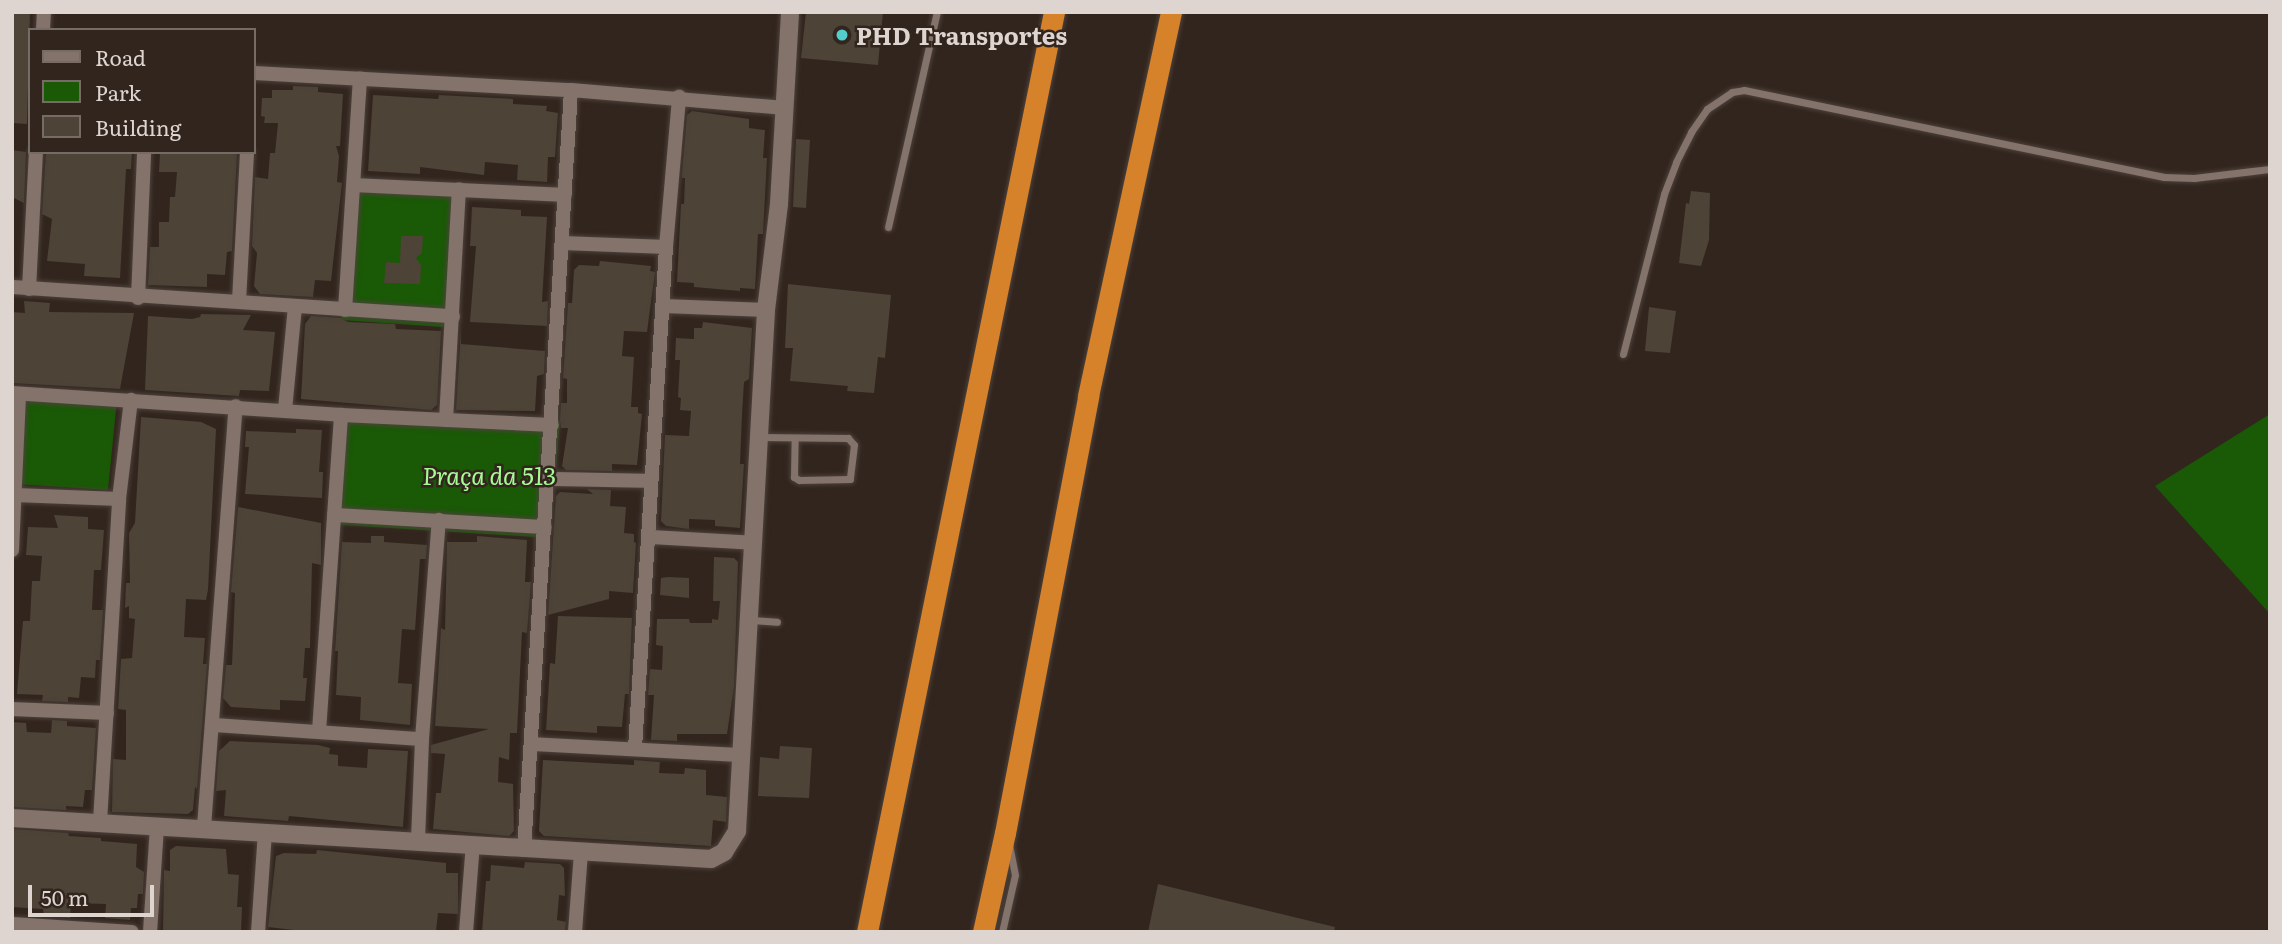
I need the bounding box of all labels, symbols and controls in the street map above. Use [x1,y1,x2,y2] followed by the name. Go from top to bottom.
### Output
[856,21,1067,49] place label: PHD Transportes
[834,27,850,43] marker: PHD Transportes
[28,28,256,154] legend
[95,41,146,72] text: Road
[95,76,141,107] text: Park
[95,111,181,142] text: Building
[422,461,556,489] park label: Praça da 513
[32,870,158,914] scale bar
[41,881,88,912] text: 50 m

